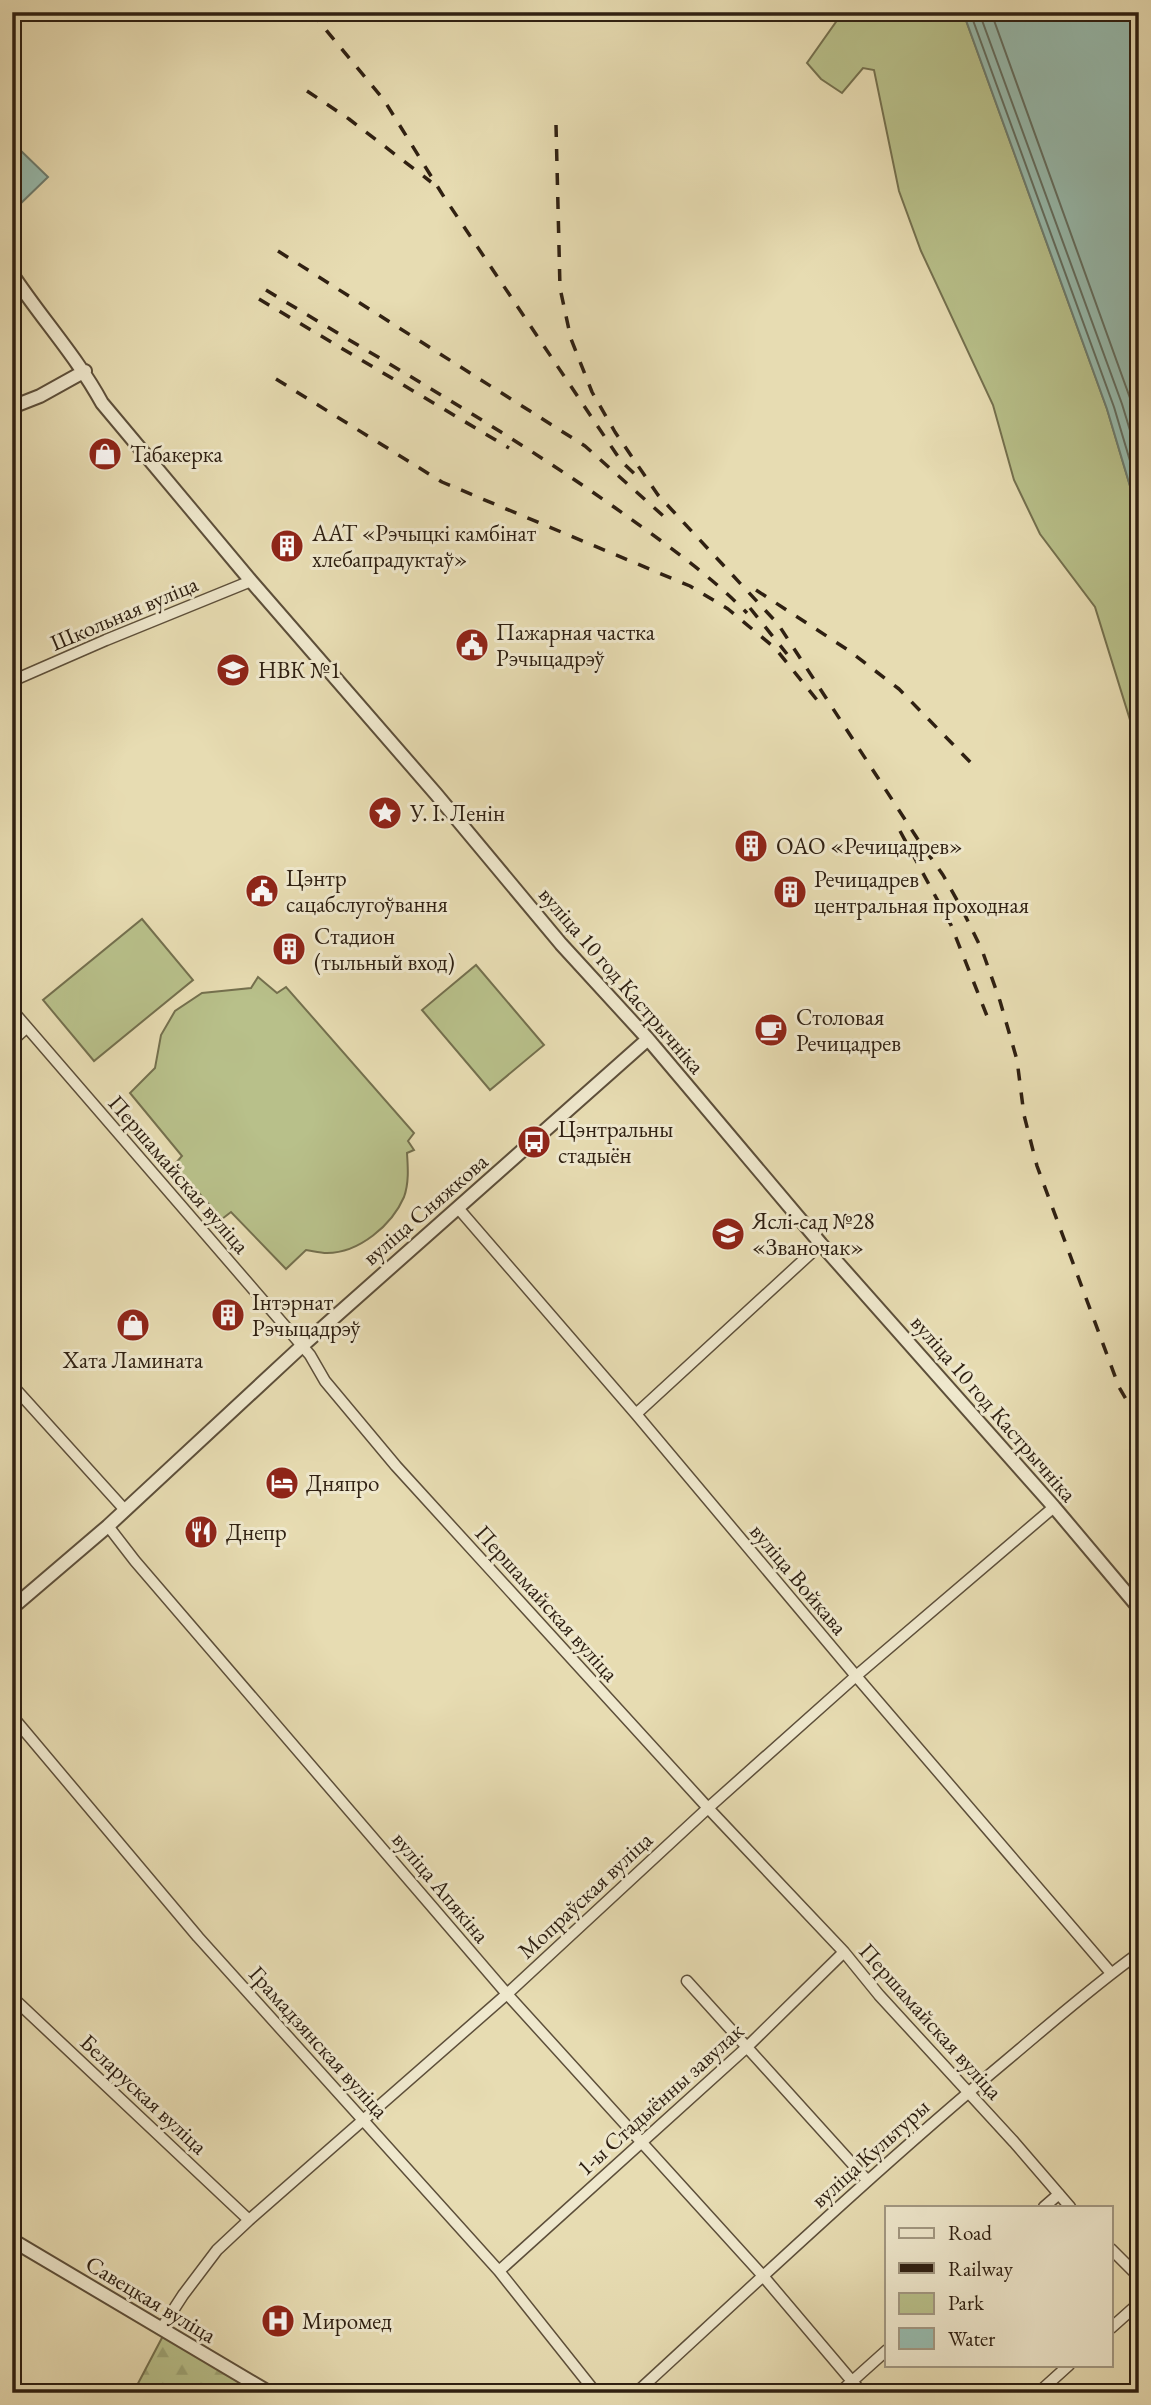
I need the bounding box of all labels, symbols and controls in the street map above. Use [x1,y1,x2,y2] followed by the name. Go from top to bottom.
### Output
[86,435,124,473] shop icon: Табакерка
[130,439,224,469] place label: Табакерка
[311,518,537,574] place label: ААТ «Рэчыцкі камбінат хлебапрадуктаў»
[268,527,306,565] building icon: ААТ «Рэчыцкі камбінат хлебапрадуктаў»
[46,568,203,658] street label: Школьная вуліца
[496,617,656,673] place label: Пажарная частка Рэчыцадрэў
[453,626,491,664] public building icon: Пажарная частка Рэчыцадрэў
[214,651,252,689] school or university icon: НВК №1
[258,655,341,685] place label: НВК №1
[366,794,404,832] place icon: У. І. Ленін
[409,798,505,828] place label: У. І. Ленін
[732,827,770,865] building icon: ОАО «Речицадрев»
[776,831,963,861] place label: ОАО «Речицадрев»
[286,863,448,919] place label: Цэнтр сацабслугоўвання
[814,864,1029,920] place label: Речицадрев центральная проходная
[243,872,281,910] public building icon: Цэнтр сацабслугоўвання
[771,873,809,911] building icon: Речицадрев центральная проходная
[532,880,712,1081] street label: вуліца 10 год Кастрычніка
[314,921,455,977] place label: Стадион (тыльный вход)
[270,930,308,968] building icon: Стадион (тыльный вход)
[796,1002,901,1058] place label: Столовая Речицадрев
[752,1011,790,1049] cafe icon: Столовая Речицадрев
[102,1088,257,1260] street label: Першамайская вуліца
[558,1114,673,1170] place label: Цэнтральны стадыён
[515,1123,553,1161] bus stop icon: Цэнтральны стадыён
[356,1146,495,1272] street label: вуліца Сняжкова
[751,1206,875,1262] place label: Яслі-сад №28 «Званочак»
[709,1215,747,1253] school or university icon: Яслі-сад №28 «Званочак»
[252,1287,361,1343] place label: Інтэрнат Рэчыцадрэў
[209,1296,247,1334] building icon: Інтэрнат Рэчыцадрэў
[114,1306,152,1344] shop icon: Хата Ламината
[904,1308,1084,1509] street label: вуліца 10 год Кастрычніка
[62,1345,204,1375] place label: Хата Ламината
[263,1464,301,1502] hotel icon: Дняпро
[306,1468,379,1498] place label: Дняпро
[182,1513,220,1551] restaurant icon: Днепр
[226,1517,287,1547] place label: Днепр
[743,1517,855,1642] street label: вуліца Войкава
[469,1518,626,1688] street label: Першамайская вуліца
[511,1824,659,1965] street label: Мопраўская вуліца
[386,1825,497,1950] street label: вуліца Апякіна
[853,1936,1010,2106] street label: Першамайская вуліца
[242,1959,396,2125] street label: Грамадзянская вуліца
[570,2016,750,2182] street label: 1-ы Стадыённы завулак
[74,2027,215,2161] street label: Беларуская вуліца
[804,2092,936,2214] street label: вуліца Культуры
[885,2206,1112,2366] legend
[948,2219,992,2246] text: Road
[80,2248,223,2350] street label: Савецкая вуліца
[948,2255,1014,2282] text: Railway
[948,2289,985,2316] text: Park
[259,2302,297,2340] hospital icon: Миромед
[302,2306,392,2336] place label: Миромед
[948,2325,995,2352] text: Water

